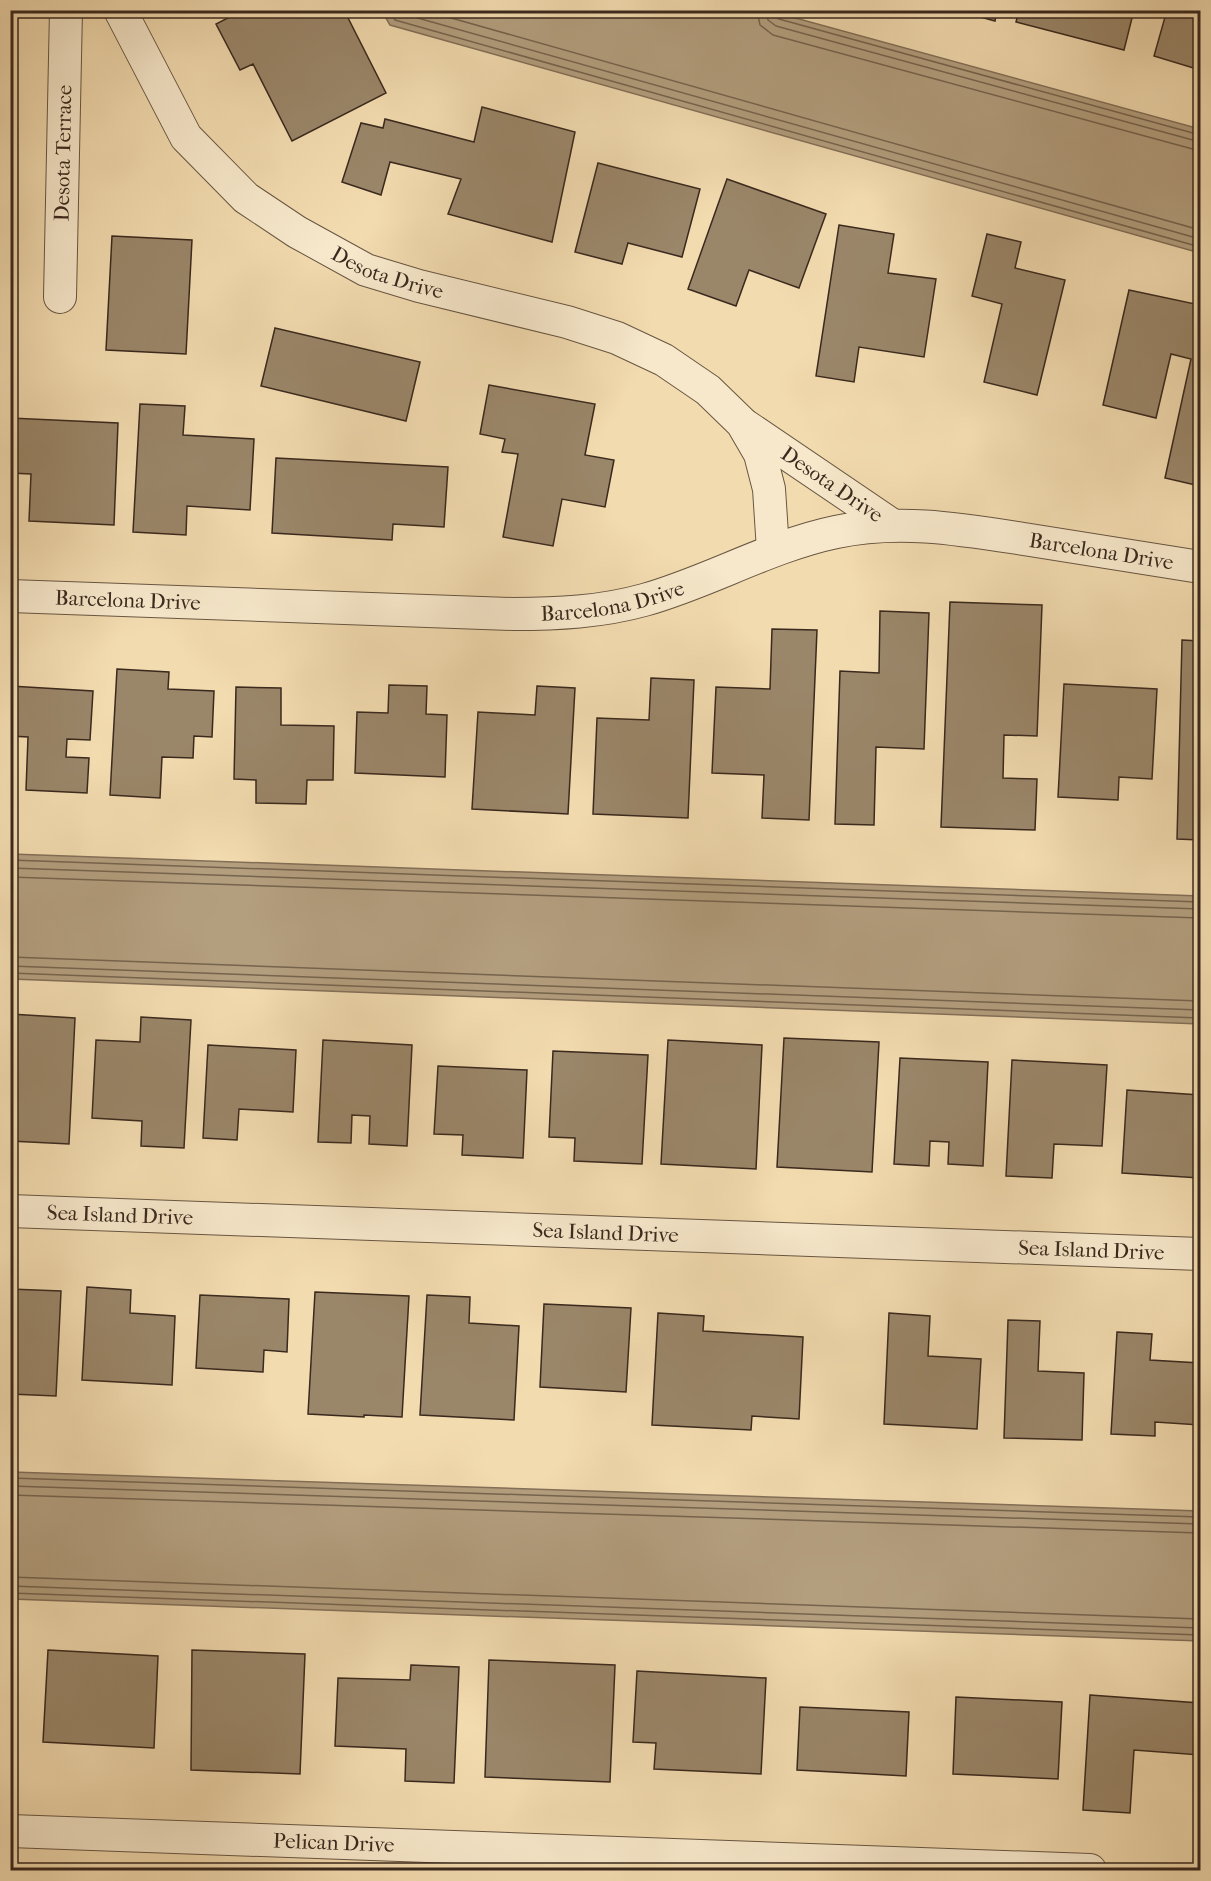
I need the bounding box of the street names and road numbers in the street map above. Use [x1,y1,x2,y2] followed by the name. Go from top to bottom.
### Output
[50,85,76,222] street label: Desota Terrace
[327,241,446,304] street label: Desota Drive
[777,441,888,527] street label: Desota Drive
[1028,528,1175,575] street label: Barcelona Drive
[540,576,687,626] street label: Barcelona Drive
[55,586,201,615] street label: Barcelona Drive
[46,1200,193,1230] street label: Sea Island Drive
[532,1218,679,1247] street label: Sea Island Drive
[1018,1235,1165,1265] street label: Sea Island Drive
[273,1829,395,1857] street label: Pelican Drive

